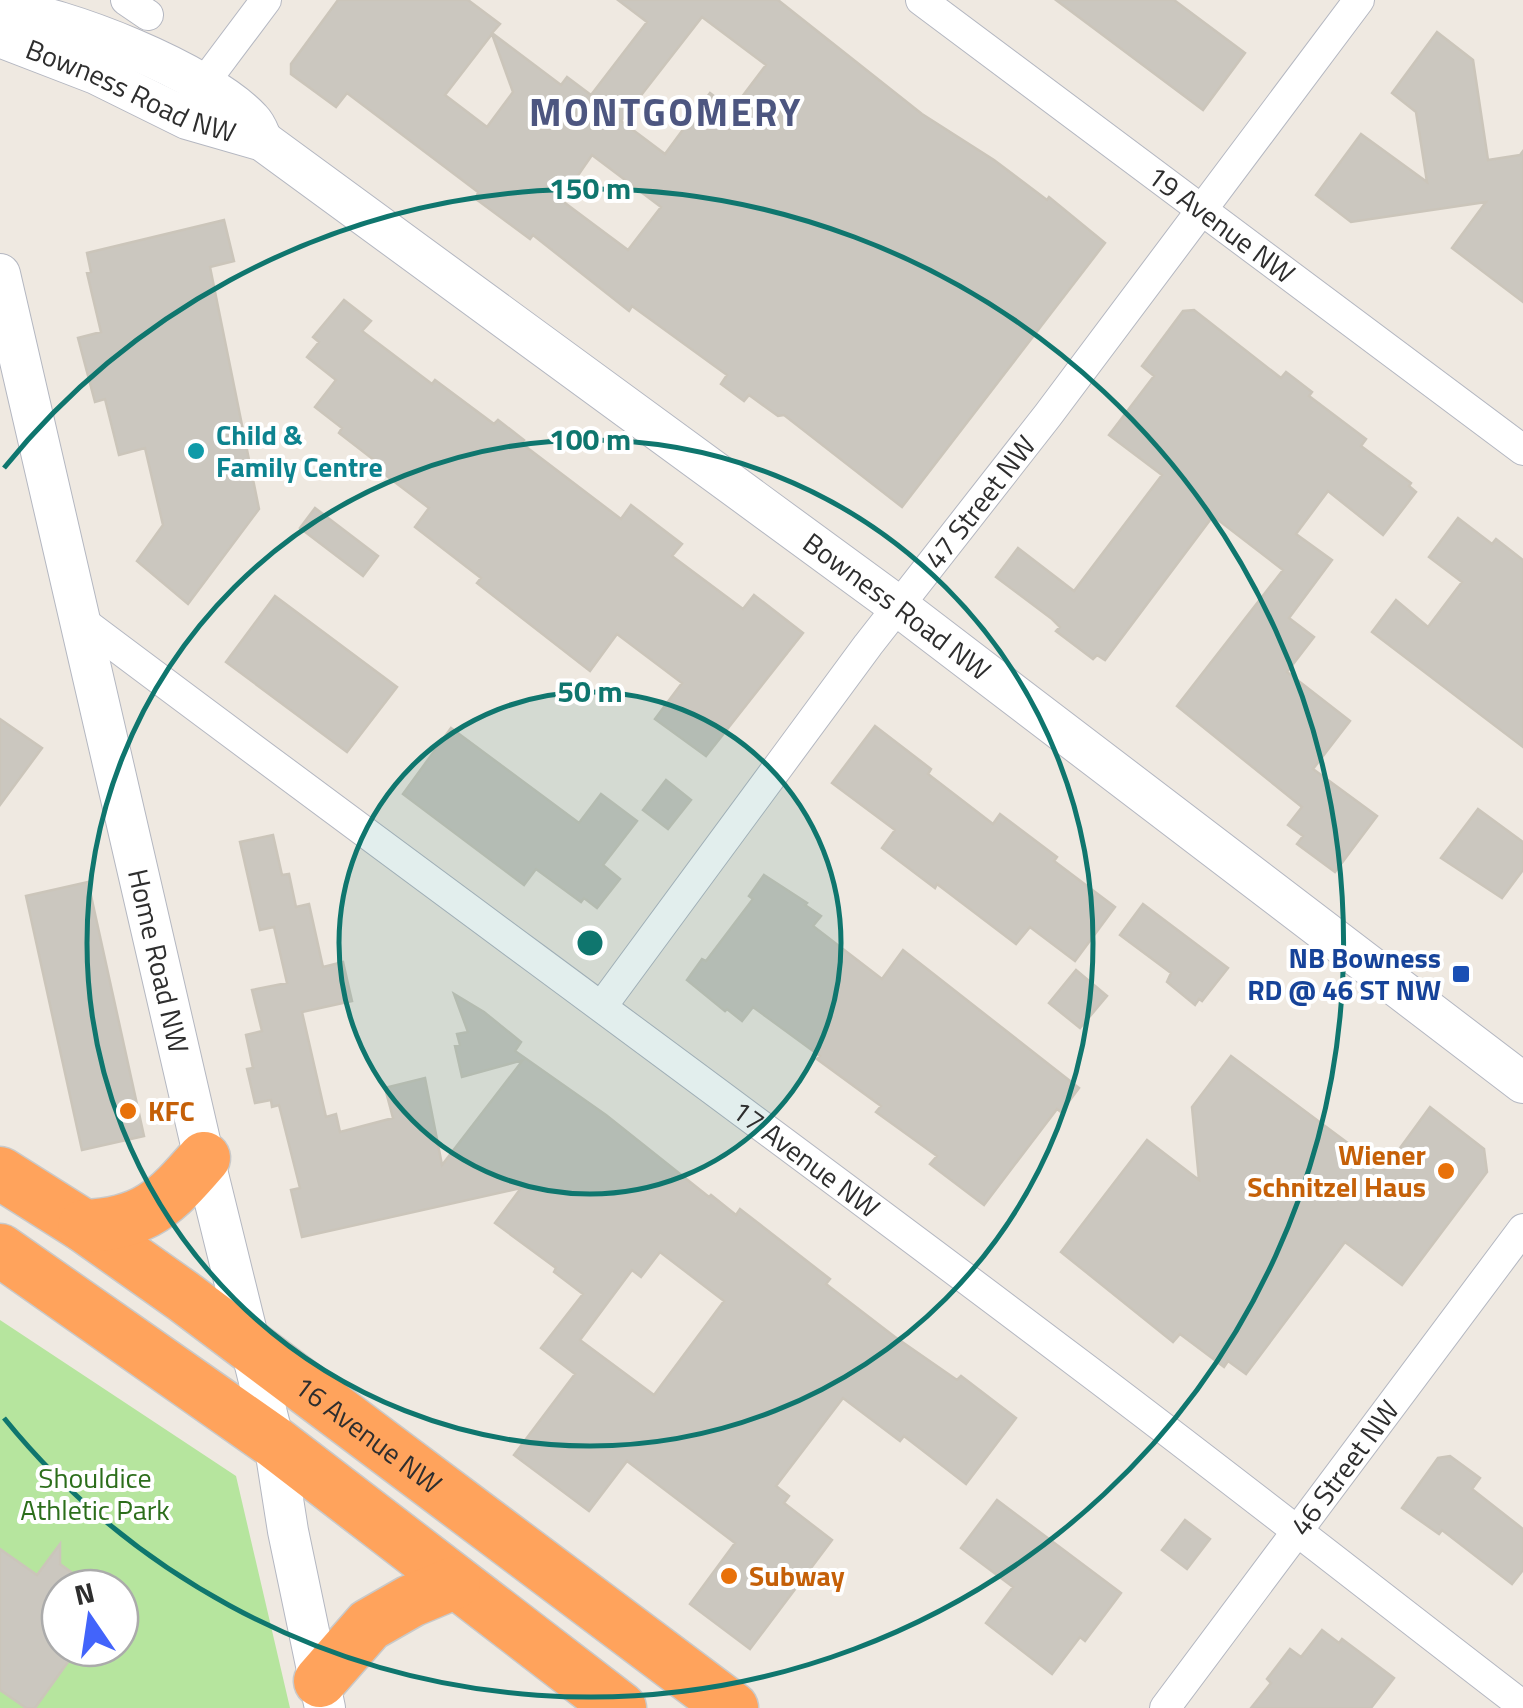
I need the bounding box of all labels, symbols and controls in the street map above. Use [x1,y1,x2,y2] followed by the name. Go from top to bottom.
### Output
[20,27,241,153] street label: Bowness Road NW
[529,83,803,141] district label: MONTGOMERY
[1139,154,1305,294] street label: 19 Avenue NW
[549,165,631,211] text: 150 m
[216,413,383,488] place label: Child & Family Centre
[549,416,631,462] text: 100 m
[913,426,1046,578] street label: 47 Street NW
[185,440,207,462] marker: Child & Family Centre
[794,521,1000,691] street label: Bowness Road NW
[557,668,623,714] text: 50 m
[117,864,201,1057] street label: Home Road NW
[572,925,608,961] centre of rings
[1247,936,1441,1011] place label: NB Bowness RD @ 46 ST NW
[1450,963,1472,985] marker: NB Bowness RD @ 46 ST NW
[148,1089,195,1132] place label: KFC
[723,1089,889,1228] street label: 17 Avenue NW
[117,1100,139,1122] marker: KFC
[1247,1133,1426,1208] place label: Wiener Schnitzel Haus
[1435,1160,1457,1182] marker: Wiener Schnitzel Haus
[285,1365,451,1504] street label: 16 Avenue NW
[1279,1391,1409,1544] street label: 46 Street NW
[20,1456,170,1531] park label: Shouldice Athletic Park
[749,1554,845,1597] place label: Subway
[718,1565,740,1587] marker: Subway
[40,1568,140,1668] north arrow
[70,1570,99,1616] text: N

